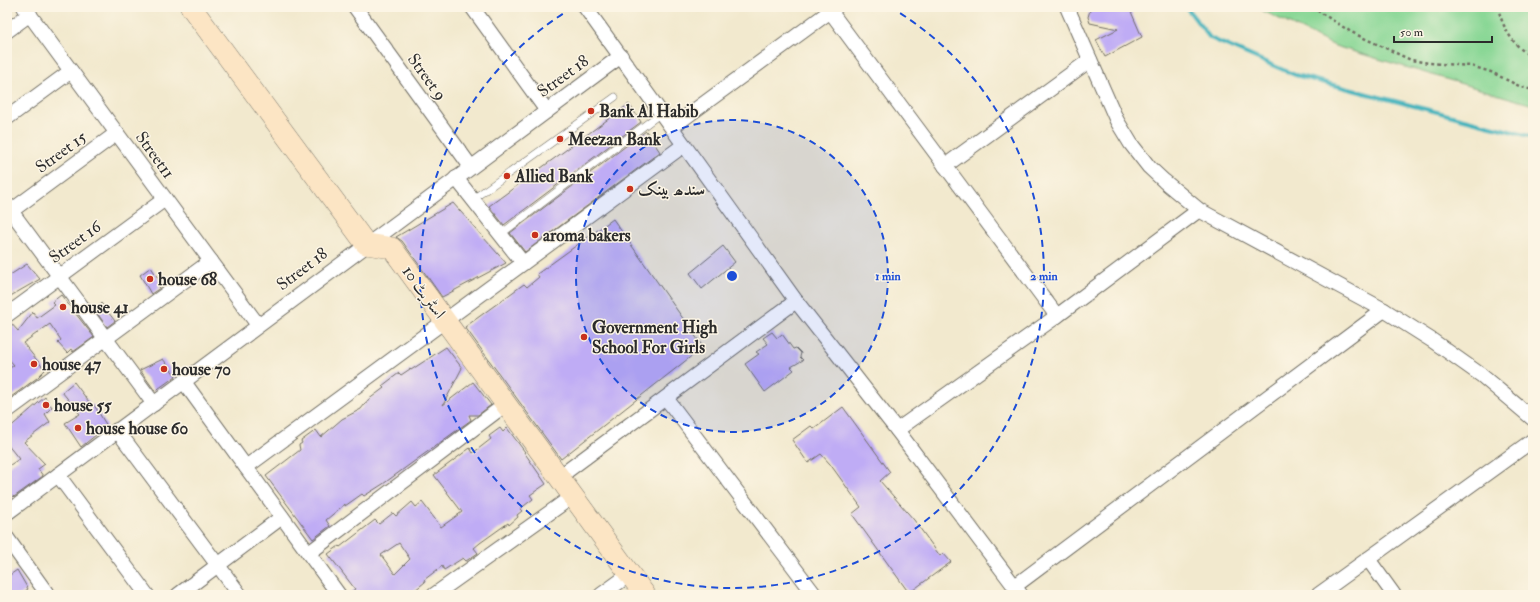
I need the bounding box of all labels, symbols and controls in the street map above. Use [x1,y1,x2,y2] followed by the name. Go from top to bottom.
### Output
[1394,18,1492,44] scale bar
[1400,25,1424,40] text: 50 m
[403,49,451,105] street label: Street 9
[533,50,593,102] street label: Street 18
[599,101,699,122] place label: Bank Al Habib
[586,106,596,116] marker: Bank Al Habib
[31,126,91,178] street label: Street 15
[131,127,179,183] street label: Street11
[567,129,662,150] place label: Meezan Bank
[555,134,565,144] marker: Meezan Bank
[514,166,594,187] place label: Allied Bank
[502,171,512,181] marker: Allied Bank
[638,179,705,200] place label: سندھ بینک
[625,184,635,194] marker: سندھ بینک
[45,215,106,268] street label: Street 16
[543,225,631,246] place label: aroma bakers
[530,230,540,240] marker: aroma bakers
[272,243,332,295] street label: Street 18
[398,261,450,323] street label: اسٹریٹ 10
[158,269,217,290] place label: house 68
[725,269,739,283] centre of rings
[875,269,902,284] text: 1 min
[1030,269,1058,284] text: 2 min
[145,274,155,284] marker: house 68
[71,297,129,318] place label: house 41
[58,302,68,312] marker: house 41
[592,317,718,358] place label: Government High School For Girls
[579,332,589,342] marker: Government High School For Girls
[42,354,101,375] place label: house 47
[29,359,39,369] marker: house 47
[172,359,231,380] place label: house 70
[159,364,169,374] marker: house 70
[54,395,112,416] place label: house 55
[41,400,51,410] marker: house 55
[86,418,188,439] place label: house house 60
[73,423,83,433] marker: house house 60

